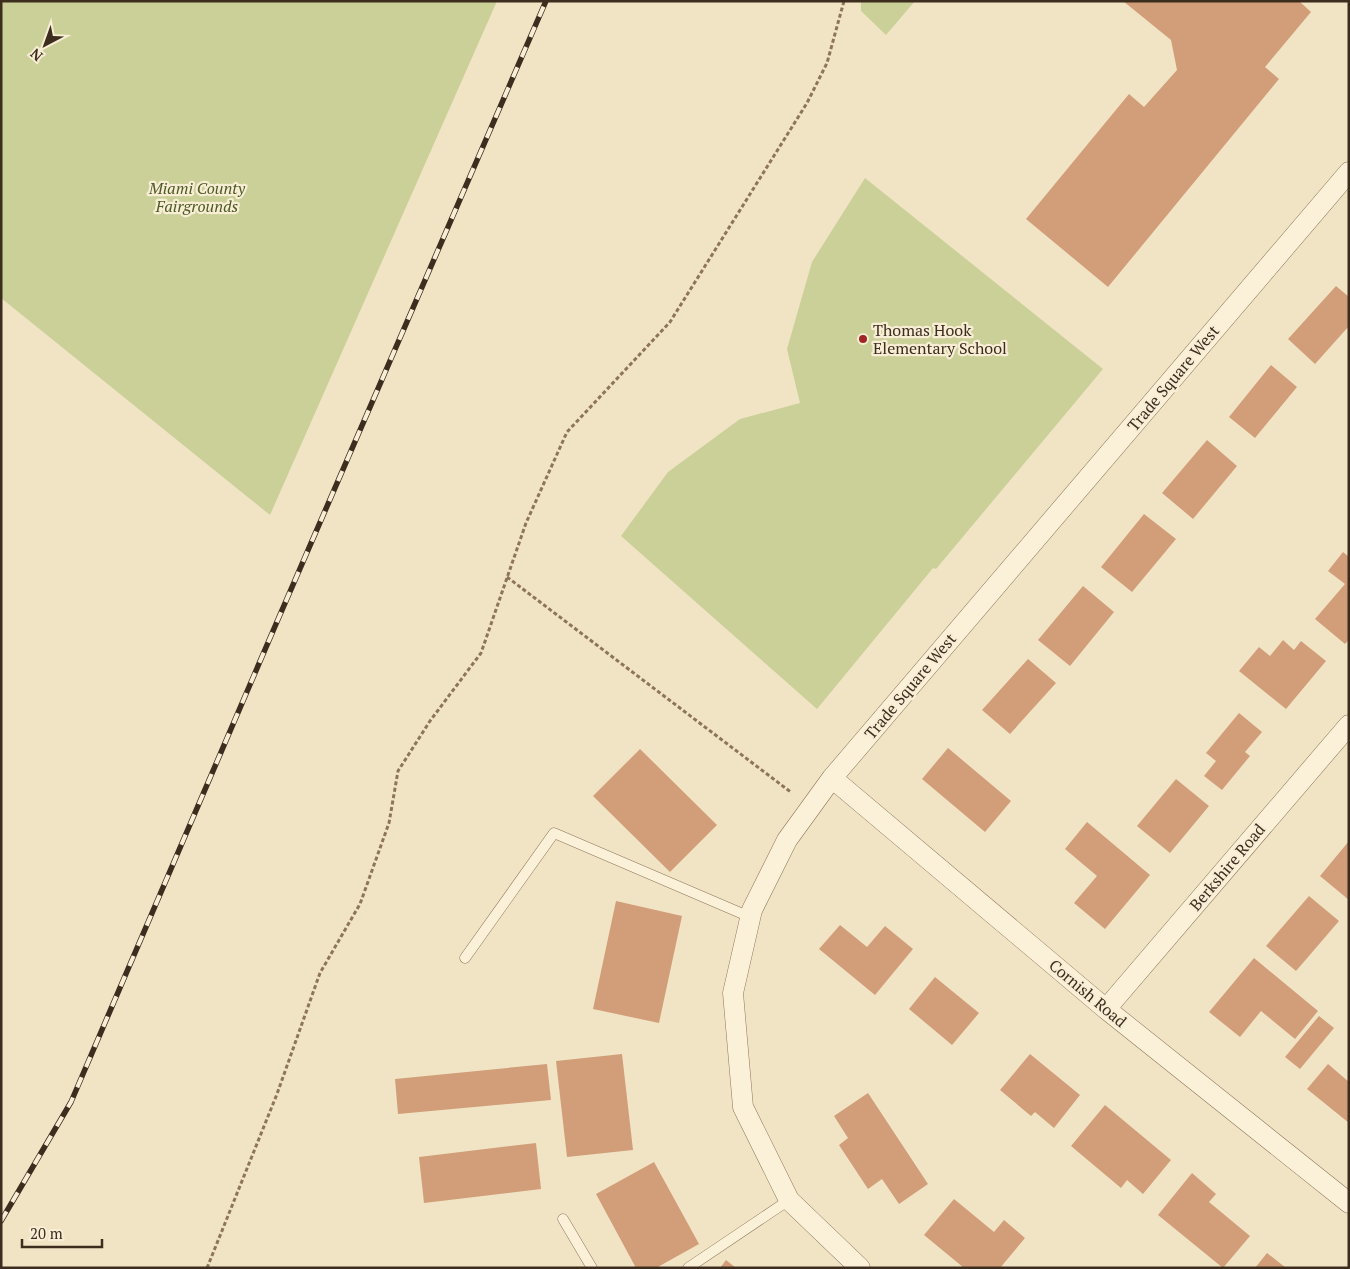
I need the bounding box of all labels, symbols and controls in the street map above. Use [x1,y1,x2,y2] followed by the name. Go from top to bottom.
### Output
[20,20,70,70] north arrow
[26,44,46,66] text: N
[148,177,246,217] park label: Miami County Fairgrounds
[873,319,1007,359] place label: Thomas Hook Elementary School
[1122,320,1224,436] street label: Trade Square West
[857,333,869,345] marker: Thomas Hook Elementary School
[859,628,961,744] street label: Trade Square West
[1184,819,1270,915] street label: Berkshire Road
[1044,954,1132,1032] street label: Cornish Road
[22,1216,102,1248] scale bar
[30,1223,63,1243] text: 20 m

